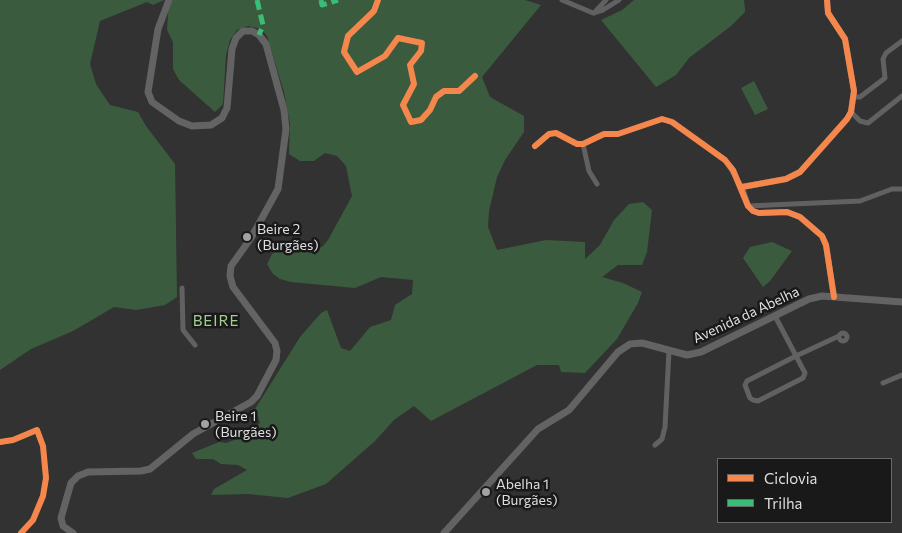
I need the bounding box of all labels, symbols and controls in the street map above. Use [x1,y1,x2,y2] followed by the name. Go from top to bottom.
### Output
[257,221,319,253] place label: Beire 2 (Burgães)
[241,231,253,243] marker: Beire 2 (Burgães)
[690,283,802,347] street label: Avenida da Abelha
[192,312,240,330] district label: BEIRE
[215,408,277,441] place label: Beire 1 (Burgães)
[199,418,211,430] marker: Beire 1 (Burgães)
[717,458,892,523] legend
[764,469,817,487] text: Ciclovia
[496,476,558,508] place label: Abelha 1 (Burgães)
[480,486,492,498] marker: Abelha 1 (Burgães)
[764,494,802,512] text: Trilha

